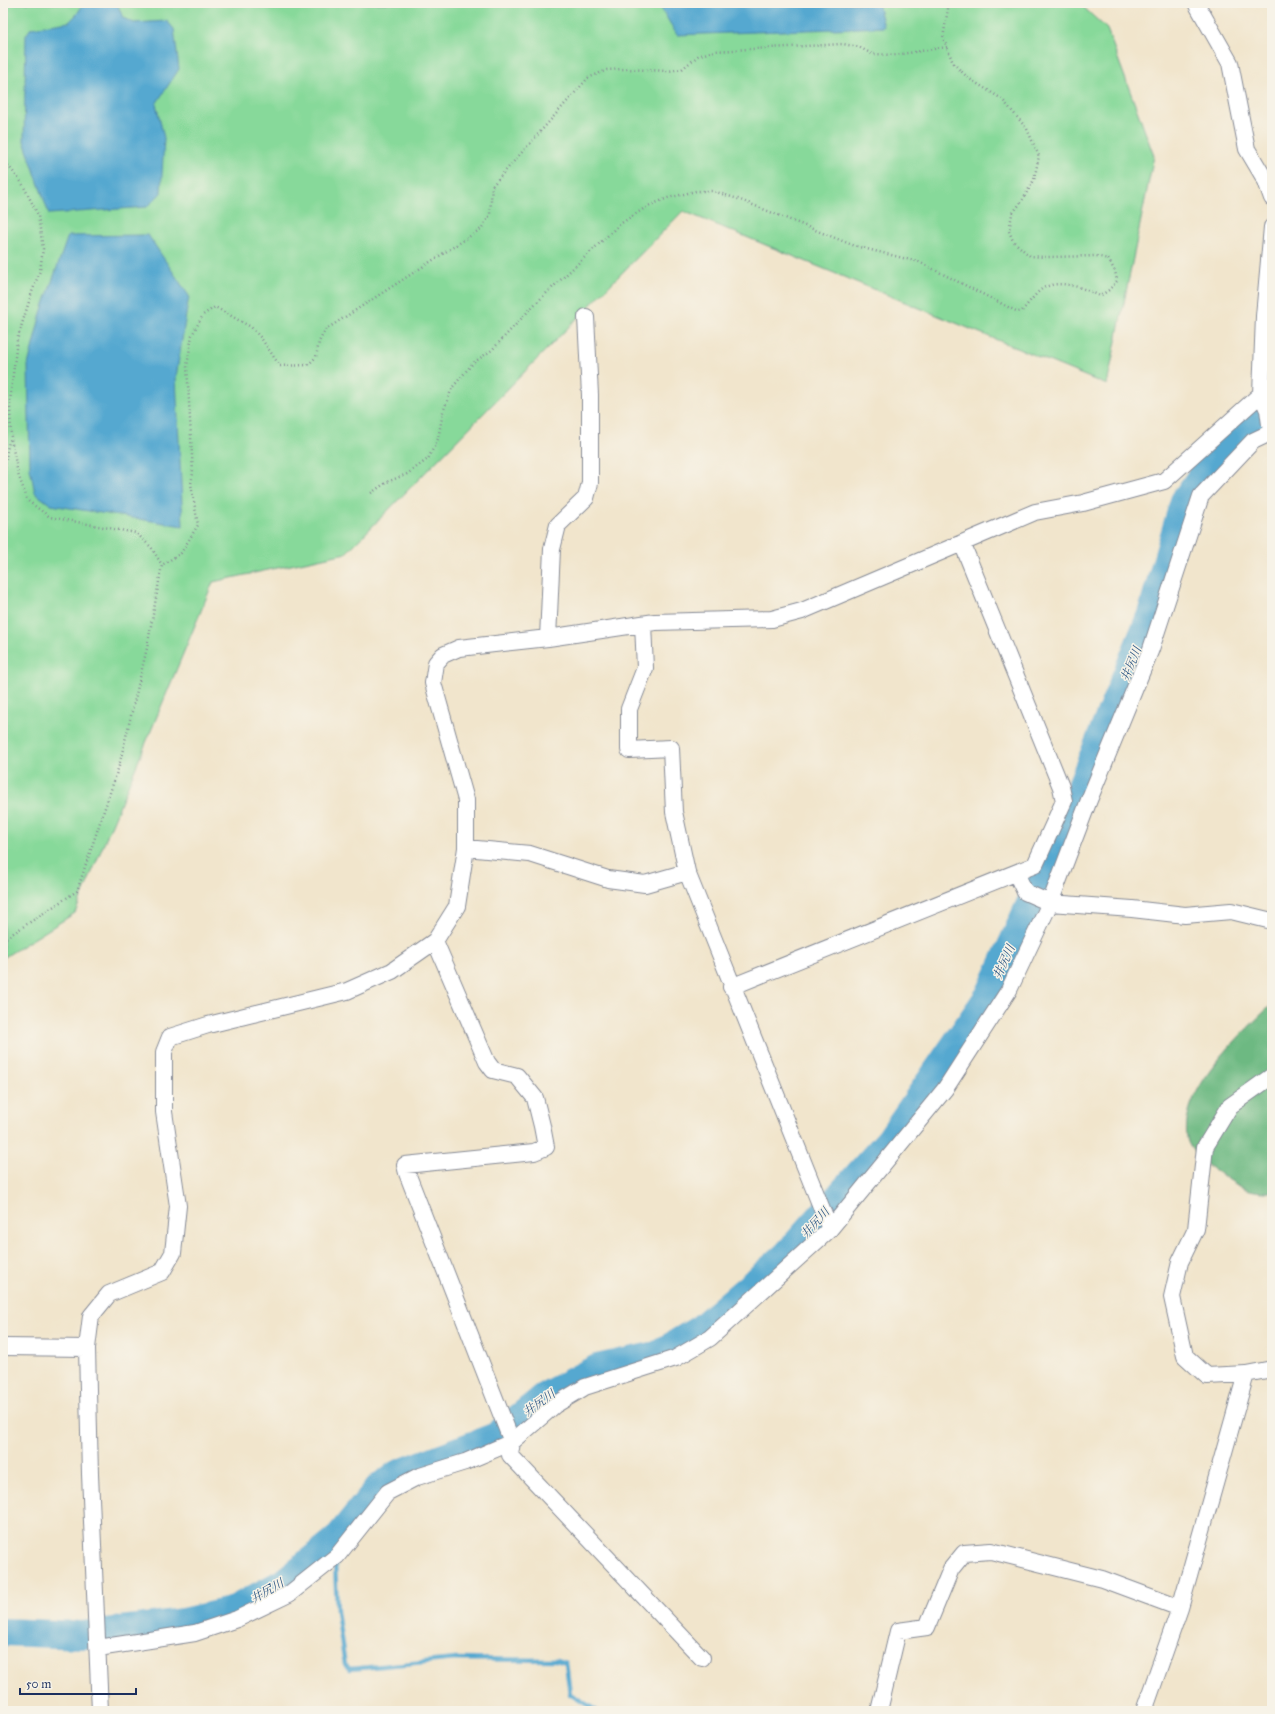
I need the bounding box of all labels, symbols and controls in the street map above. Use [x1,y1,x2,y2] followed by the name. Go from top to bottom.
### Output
[1118,643,1145,683] water label: 井尻川
[990,941,1019,981] water label: 井尻川
[798,1203,834,1241] water label: 井尻川
[520,1386,559,1419] water label: 井尻川
[248,1575,288,1606] water label: 井尻川
[20,1670,136,1696] scale bar
[26,1677,51,1691] text: 50 m

